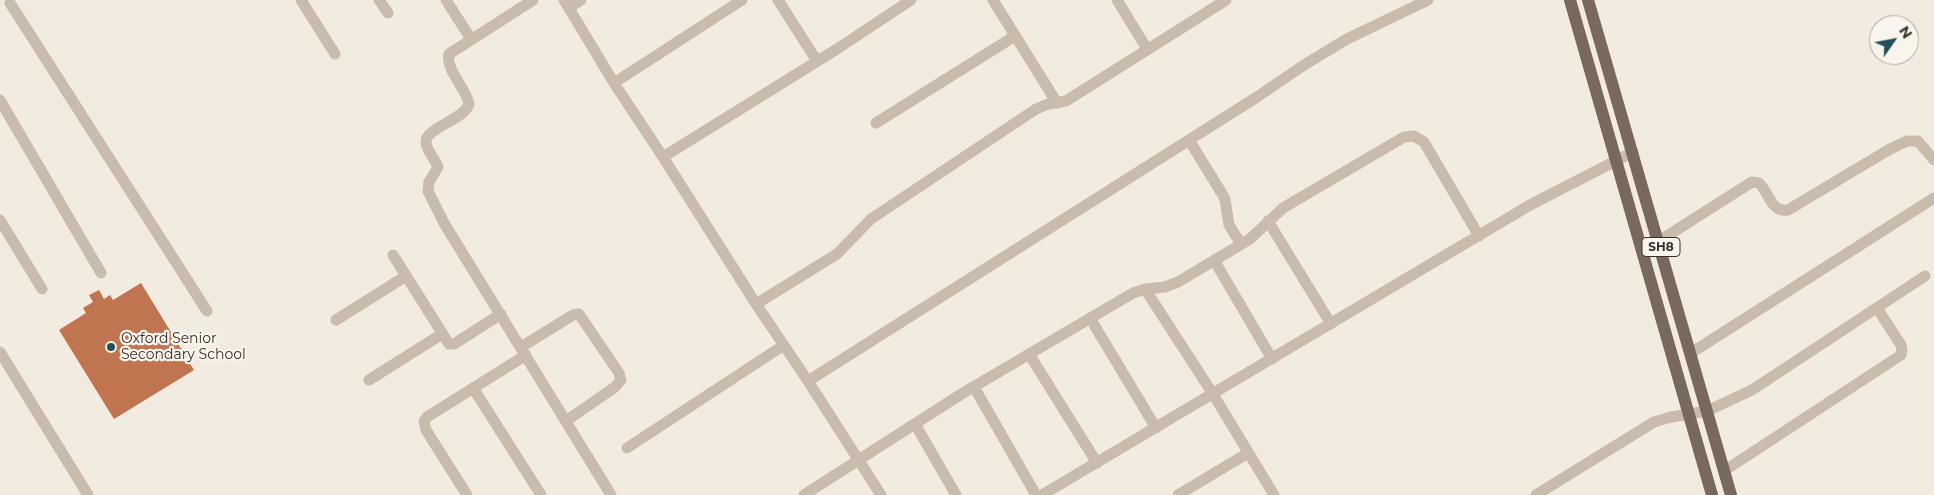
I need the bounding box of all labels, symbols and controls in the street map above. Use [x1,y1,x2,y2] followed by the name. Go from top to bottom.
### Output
[1869,15,1919,65] north arrow
[1895,23,1916,42] text: N
[1642,238,1680,256] road number: SH8
[121,331,246,364] place label: Oxford Senior Secondary School
[105,341,117,353] marker: Oxford Senior Secondary School

